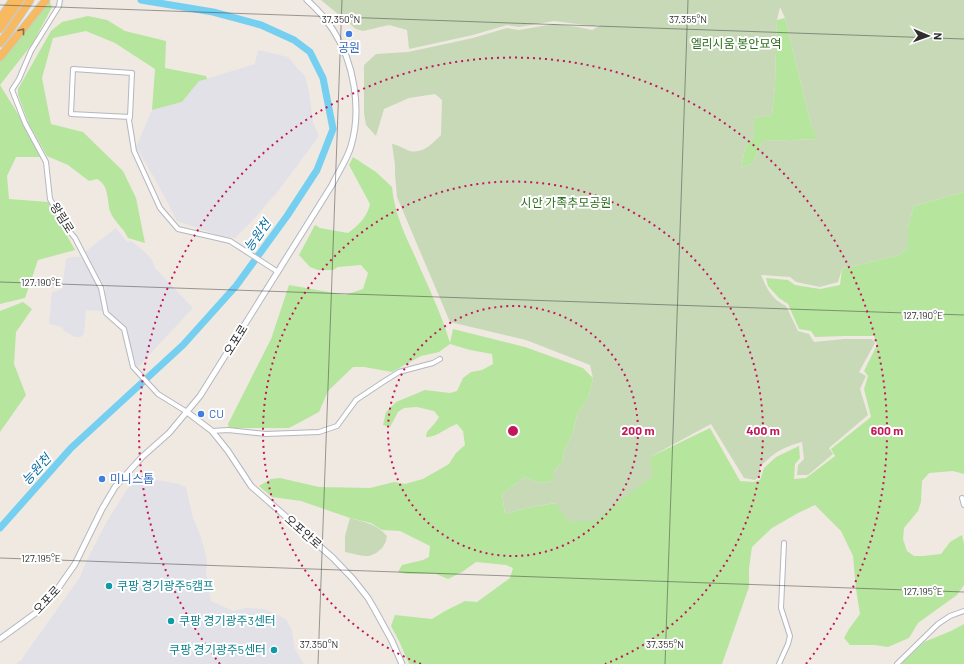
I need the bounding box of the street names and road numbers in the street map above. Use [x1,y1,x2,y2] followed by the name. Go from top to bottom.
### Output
[48,200,78,235] street label: 왕림로
[220,322,250,357] street label: 오포로
[282,511,325,551] street label: 오포안로
[30,582,63,616] street label: 오포로

